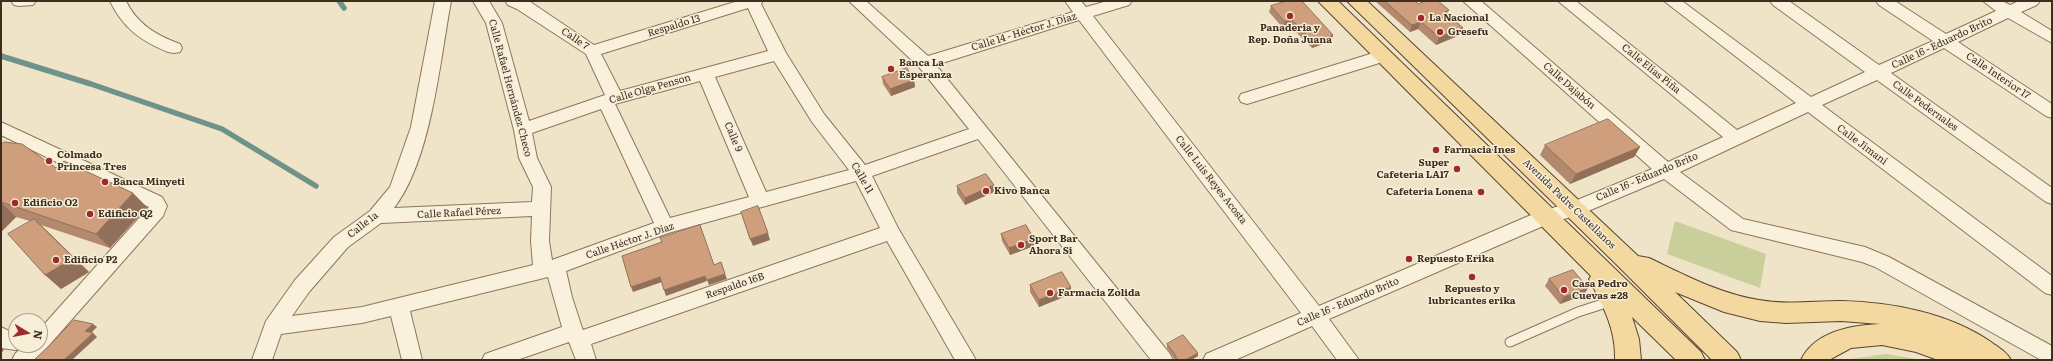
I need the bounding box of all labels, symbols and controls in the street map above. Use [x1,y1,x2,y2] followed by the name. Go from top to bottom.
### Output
[970,10,1078,54] street label: Calle 14 - Héctor J. Díaz
[1285,11,1295,21] marker: Panaderia y Rep. Doña Juana
[646,12,702,40] street label: Respaldo 13
[1429,12,1489,24] place label: La Nacional
[1416,13,1426,23] marker: La Nacional
[1890,14,1994,72] street label: Calle 16 - Eduardo Brito
[486,18,534,158] street label: Calle Rafael Hernández Checo
[1248,22,1332,46] place label: Panaderia y Rep. Doña Juana
[559,25,591,53] street label: Calle 7
[1448,26,1488,38] place label: Gresefu
[1435,27,1445,37] marker: Gresefu
[1619,42,1683,96] street label: Calle Elías Piña
[1964,50,2032,102] street label: Calle Interior 17
[899,57,952,80] place label: Banca La Esperanza
[1540,60,1598,112] street label: Calle Dajabón
[886,64,896,74] marker: Banca La Esperanza
[608,72,692,106] street label: Calle Olga Penson
[1890,78,1960,134] street label: Calle Pedernales
[721,120,745,154] street label: Calle 9
[1834,122,1890,168] street label: Calle Jimaní
[1173,133,1249,227] street label: Calle Luis Reyes Acosta
[1444,144,1515,156] place label: Farmacia Ines
[1431,145,1441,155] marker: Farmacia Ines
[57,149,126,172] place label: Colmado Princesa Tres
[1594,150,1700,204] street label: Calle 16 - Eduardo Brito
[44,156,54,166] marker: Colmado Princesa Tres
[1376,157,1449,180] place label: Super Cafeteria LA17
[1520,157,1618,251] street label: Avenida Padre Castellanos
[848,160,876,196] street label: Calle 11
[1452,164,1462,174] marker: Super Cafeteria LA17
[113,176,185,188] place label: Banca Minyeti
[100,177,110,187] marker: Banca Minyeti
[994,185,1050,197] place label: Kivo Banca
[981,186,991,196] marker: Kivo Banca
[1386,186,1473,198] place label: Cafeteria Lonena
[1476,187,1486,197] marker: Cafeteria Lonena
[23,197,78,209] place label: Edificio O2
[10,198,20,208] marker: Edificio O2
[417,205,501,221] street label: Calle Rafael Pérez
[98,208,153,220] place label: Edificio Q2
[85,209,95,219] marker: Edificio Q2
[345,209,381,241] street label: Calle 1a
[584,220,676,262] street label: Calle Héctor J. Díaz
[1029,233,1078,256] place label: Sport Bar Ahora Si
[1016,240,1026,250] marker: Sport Bar Ahora Si
[1417,253,1494,265] place label: Repuesto Erika
[64,254,117,266] place label: Edificio P2
[1404,254,1414,264] marker: Repuesto Erika
[51,255,61,265] marker: Edificio P2
[704,270,766,302] street label: Respaldo 16B
[1467,272,1477,282] marker: Repuesto y lubricantes erika
[1295,275,1401,329] street label: Calle 16 - Eduardo Brito
[1572,278,1628,302] place label: Casa Pedro Cuevas #28
[1428,283,1516,306] place label: Repuesto y lubricantes erika
[1559,285,1569,295] marker: Casa Pedro Cuevas #28
[1058,287,1140,299] place label: Farmacia Zolida
[1045,288,1055,298] marker: Farmacia Zolida
[8,313,48,353] north arrow
[30,329,48,341] text: N

